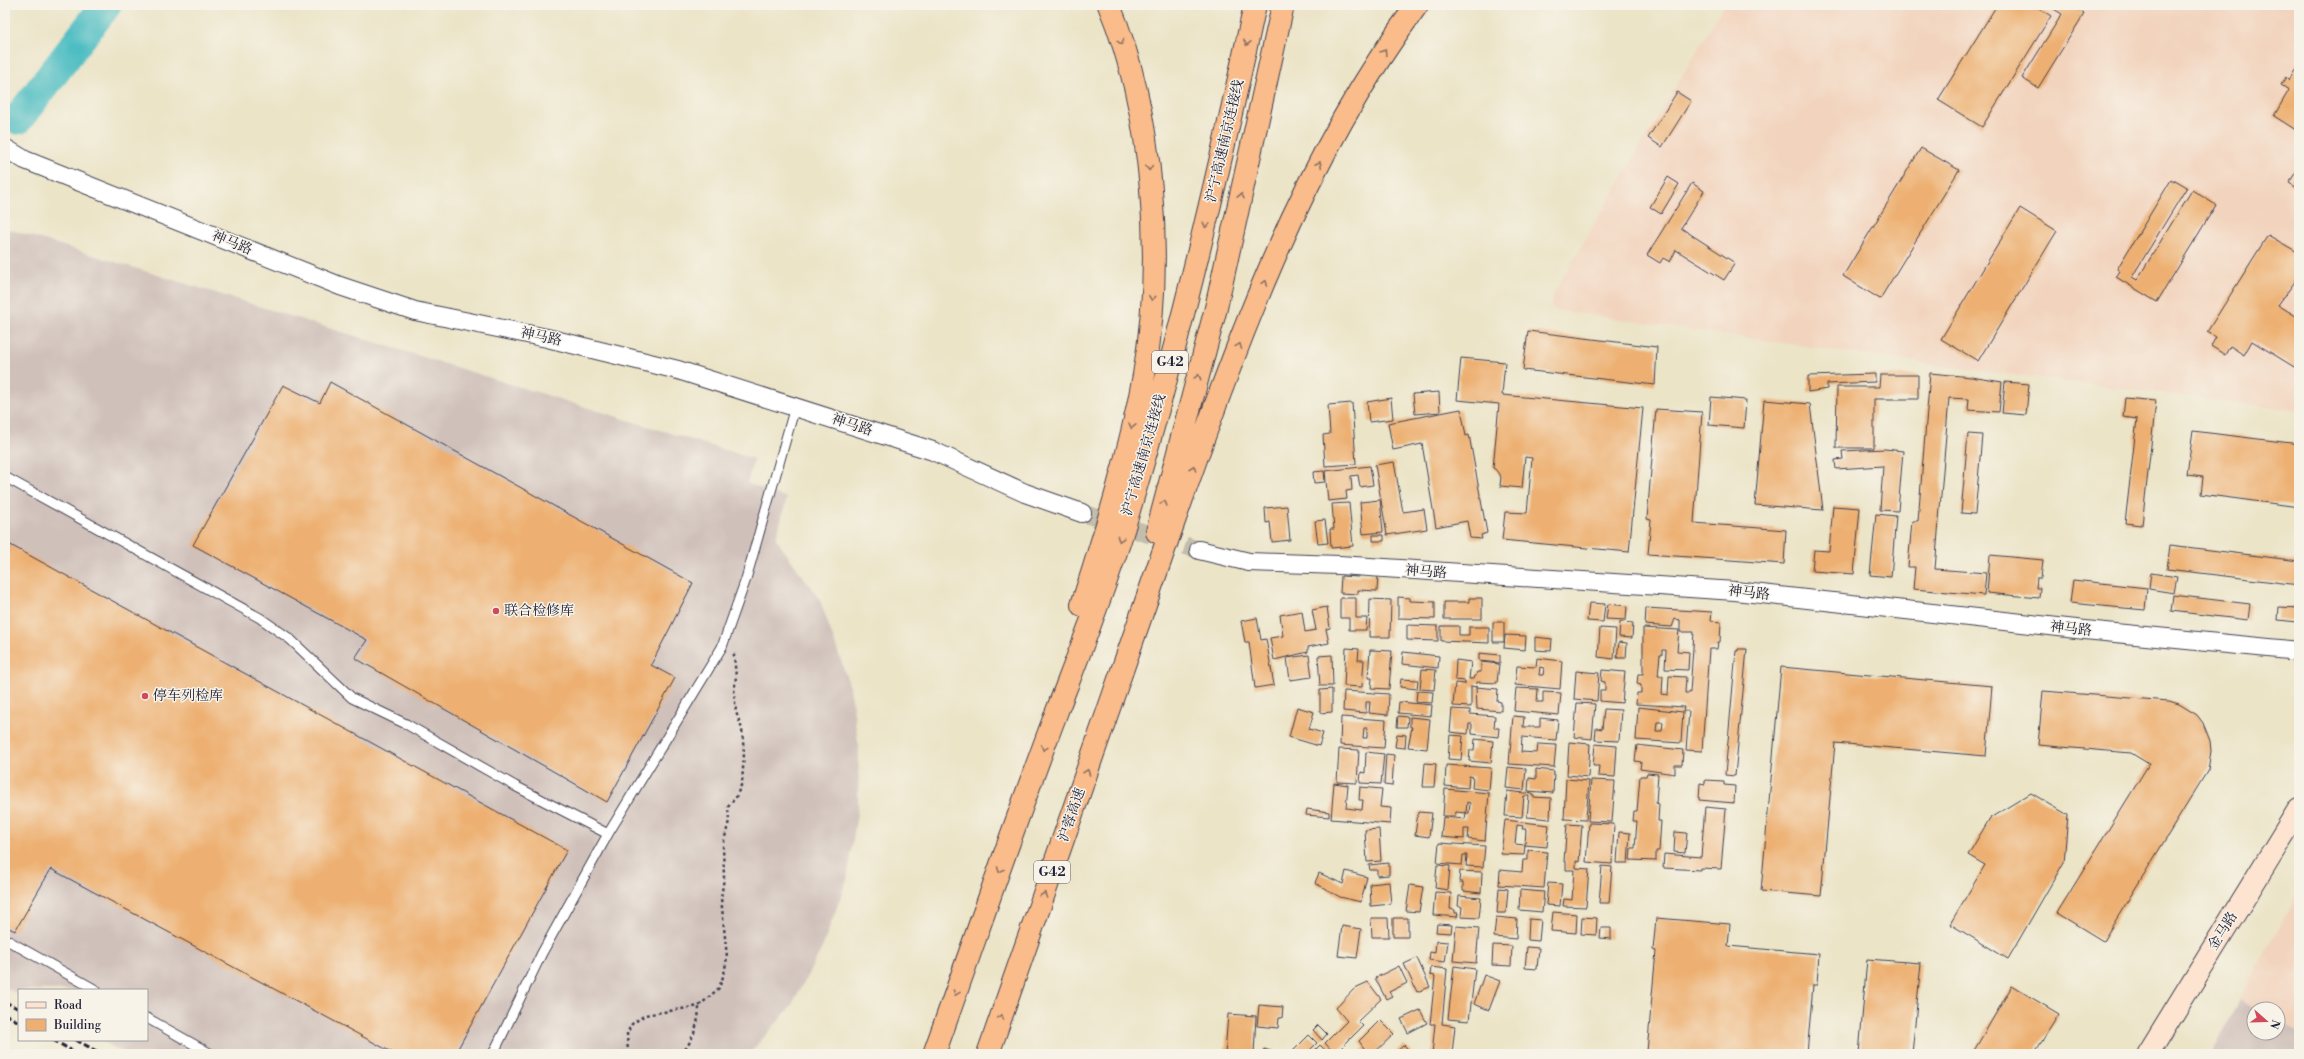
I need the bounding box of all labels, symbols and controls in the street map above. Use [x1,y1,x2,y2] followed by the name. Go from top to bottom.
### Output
[1116,38,1125,45] one-way arrow
[1243,40,1251,46] one-way arrow
[1379,49,1386,56] one-way arrow
[1202,78,1248,204] street label: 沪宁高速南京连接线
[1314,161,1322,169] one-way arrow
[1144,165,1153,172] one-way arrow
[1237,193,1245,200] one-way arrow
[1202,221,1211,228] one-way arrow
[209,227,255,259] street label: 神马路
[1260,279,1268,287] one-way arrow
[1148,295,1157,301] one-way arrow
[519,324,563,350] street label: 神马路
[1234,343,1242,350] one-way arrow
[1152,351,1188,373] road number: G42
[1193,374,1201,380] one-way arrow
[1118,392,1170,518] street label: 沪宁高速南京连接线
[829,410,875,440] street label: 神马路
[1128,423,1136,430] one-way arrow
[1188,464,1197,471] one-way arrow
[1160,500,1168,506] one-way arrow
[1116,535,1125,542] one-way arrow
[1404,562,1448,582] street label: 神马路
[1727,582,1771,604] street label: 神马路
[504,602,574,620] place label: 联合检修库
[491,606,501,616] marker: 联合检修库
[2049,618,2093,640] street label: 神马路
[153,687,223,705] place label: 停车列检库
[140,691,150,701] marker: 停车列检库
[1040,744,1048,751] one-way arrow
[1082,768,1090,775] one-way arrow
[1054,786,1090,844] street label: 沪蓉高速
[1034,861,1070,883] road number: G42
[996,866,1004,873] one-way arrow
[1039,891,1048,898] one-way arrow
[2204,908,2242,954] street label: 金马路
[18,989,148,1041] legend
[953,989,961,996] one-way arrow
[54,998,82,1013] text: Road
[2246,1001,2286,1041] north arrow
[996,1014,1005,1021] one-way arrow
[53,1018,102,1033] text: Building
[2266,1018,2283,1031] text: N

